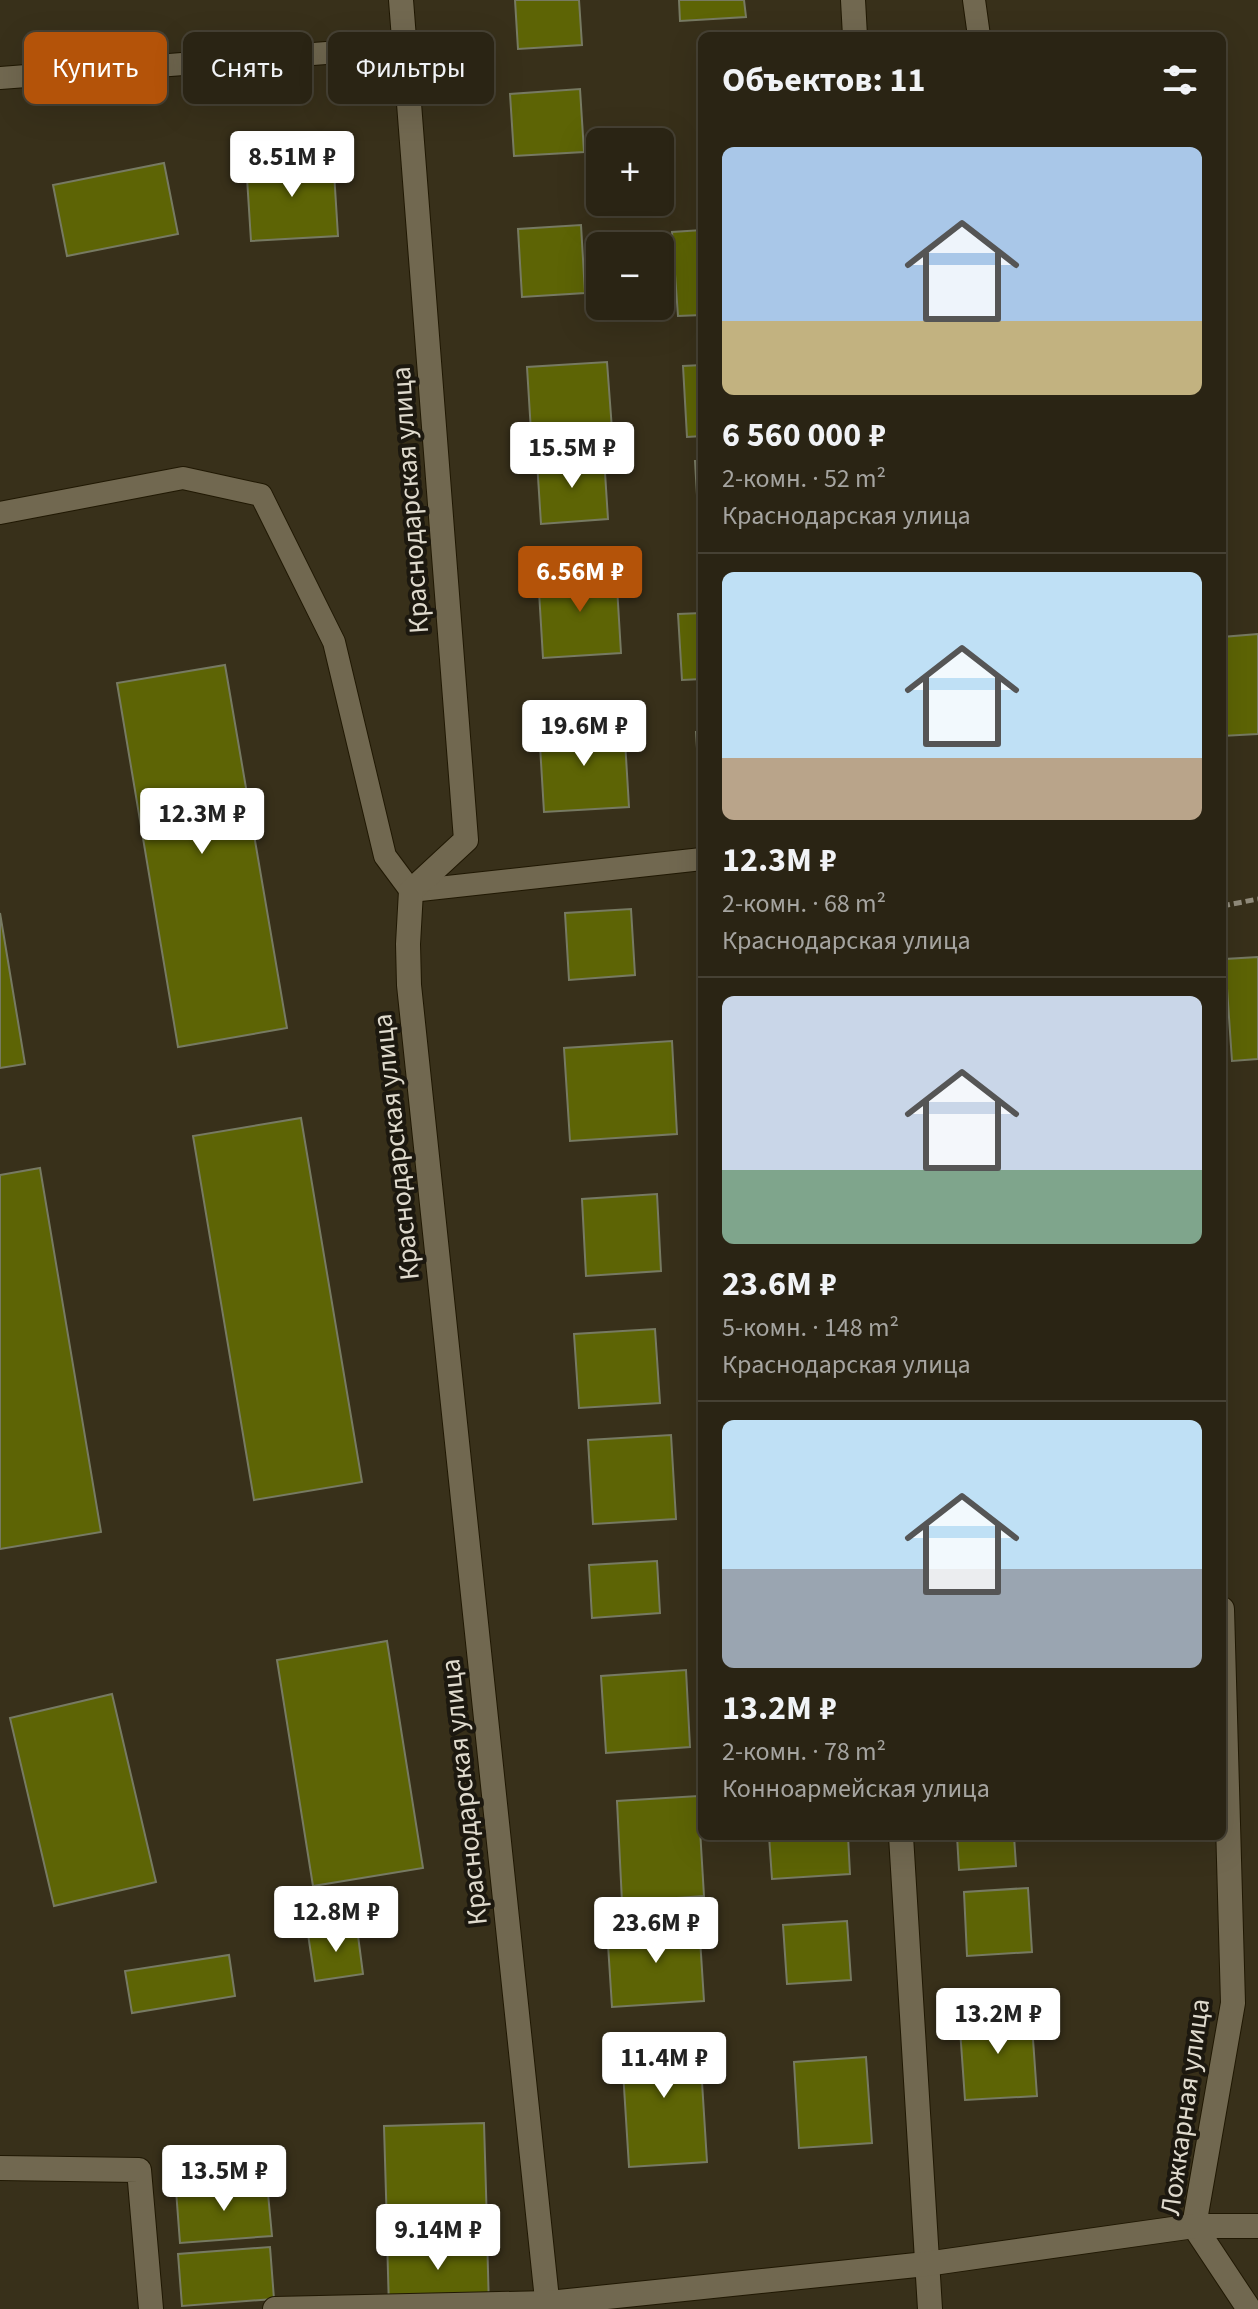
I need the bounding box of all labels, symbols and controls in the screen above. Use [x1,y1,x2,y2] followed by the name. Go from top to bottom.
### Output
[24,32,167,104] chip: Купить
[183,32,312,104] chip: Снять
[328,32,494,104] chip: Фильтры
[722,56,925,105] text: Объектов: 11
[1158,58,1202,102] icon: filters
[586,128,674,320] map controls
[586,128,674,216] button: +
[218,131,366,199] pin: 8.51M ₽
[248,138,336,175] text: 8.51M ₽
[890,199,1034,343] icon: home
[586,232,674,320] button: −
[381,365,439,635] street label: Краснодарская улица
[722,411,886,460] text: 6 560 000 ₽
[498,422,646,490] pin: 15.5M ₽
[528,429,616,466] text: 15.5M ₽
[722,460,886,497] text: 2-комн. · 52 m²
[722,497,971,534] text: Краснодарская улица
[506,546,654,614] pin: 6.56M ₽
[536,553,624,590] text: 6.56M ₽
[890,624,1034,768] icon: home
[510,700,658,768] pin: 19.6M ₽
[540,707,628,744] text: 19.6M ₽
[128,788,276,856] pin: 12.3M ₽
[158,795,246,832] text: 12.3M ₽
[722,836,837,885] text: 12.3M ₽
[722,885,886,922] text: 2-комн. · 68 m²
[722,922,971,959] text: Краснодарская улица
[362,1012,430,1282] street label: Краснодарская улица
[890,1048,1034,1192] icon: home
[722,1260,837,1309] text: 23.6M ₽
[722,1309,899,1346] text: 5-комн. · 148 m²
[722,1346,971,1383] text: Краснодарская улица
[890,1472,1034,1616] icon: home
[430,1657,498,1927] street label: Краснодарская улица
[722,1684,837,1733] text: 13.2M ₽
[722,1733,886,1770] text: 2-комн. · 78 m²
[722,1770,990,1807] text: Конноармейская улица
[262,1886,410,1954] pin: 12.8M ₽
[292,1893,380,1930] text: 12.8M ₽
[582,1897,730,1965] pin: 23.6M ₽
[612,1904,700,1941] text: 23.6M ₽
[924,1988,1072,2056] pin: 13.2M ₽
[954,1995,1042,2032] text: 13.2M ₽
[1150,1996,1220,2218] street label: Ложкарная улица
[590,2032,738,2100] pin: 11.4M ₽
[620,2039,708,2076] text: 11.4M ₽
[150,2145,298,2213] pin: 13.5M ₽
[180,2152,268,2189] text: 13.5M ₽
[364,2204,512,2272] pin: 9.14M ₽
[394,2211,482,2248] text: 9.14M ₽

